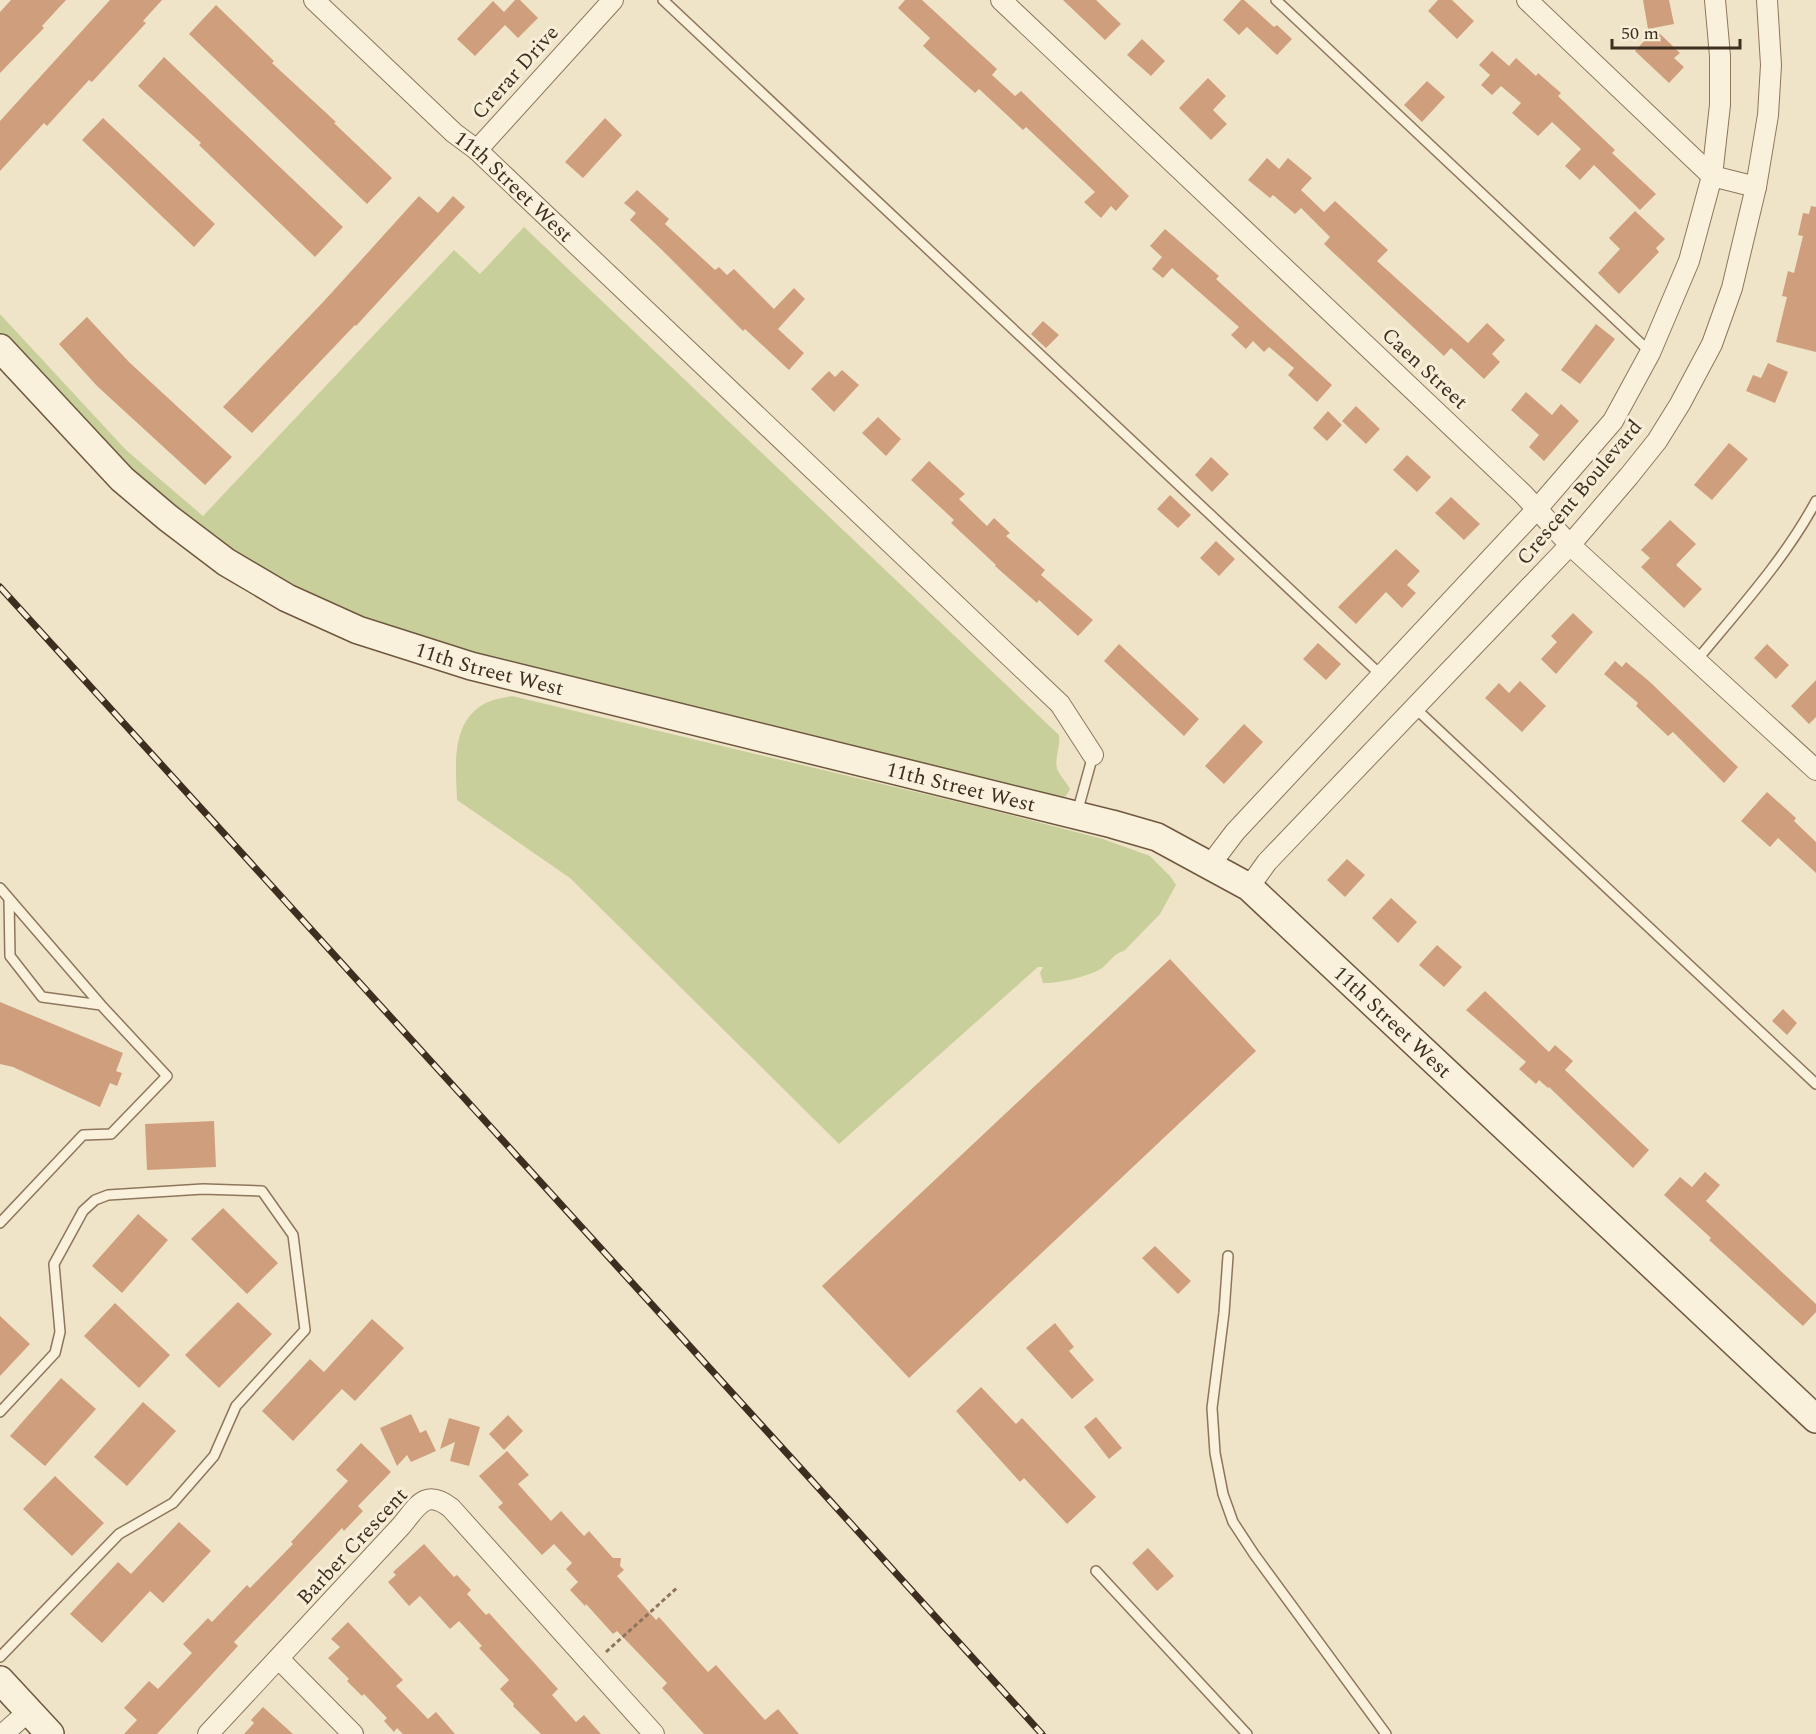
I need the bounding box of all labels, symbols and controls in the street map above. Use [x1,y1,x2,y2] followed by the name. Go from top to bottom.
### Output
[1612,12,1740,50] scale bar
[465,18,567,127] street label: Crerar Drive
[1621,20,1659,47] text: 50 m
[447,123,580,250] street label: 11th Street West
[1374,320,1475,417] street label: Caen Street
[1509,413,1650,573] street label: Crescent Boulevard
[411,634,567,705] street label: 11th Street West
[883,754,1039,822] street label: 11th Street West
[1325,958,1459,1086] street label: 11th Street West
[290,1481,416,1613] street label: Barber Crescent

